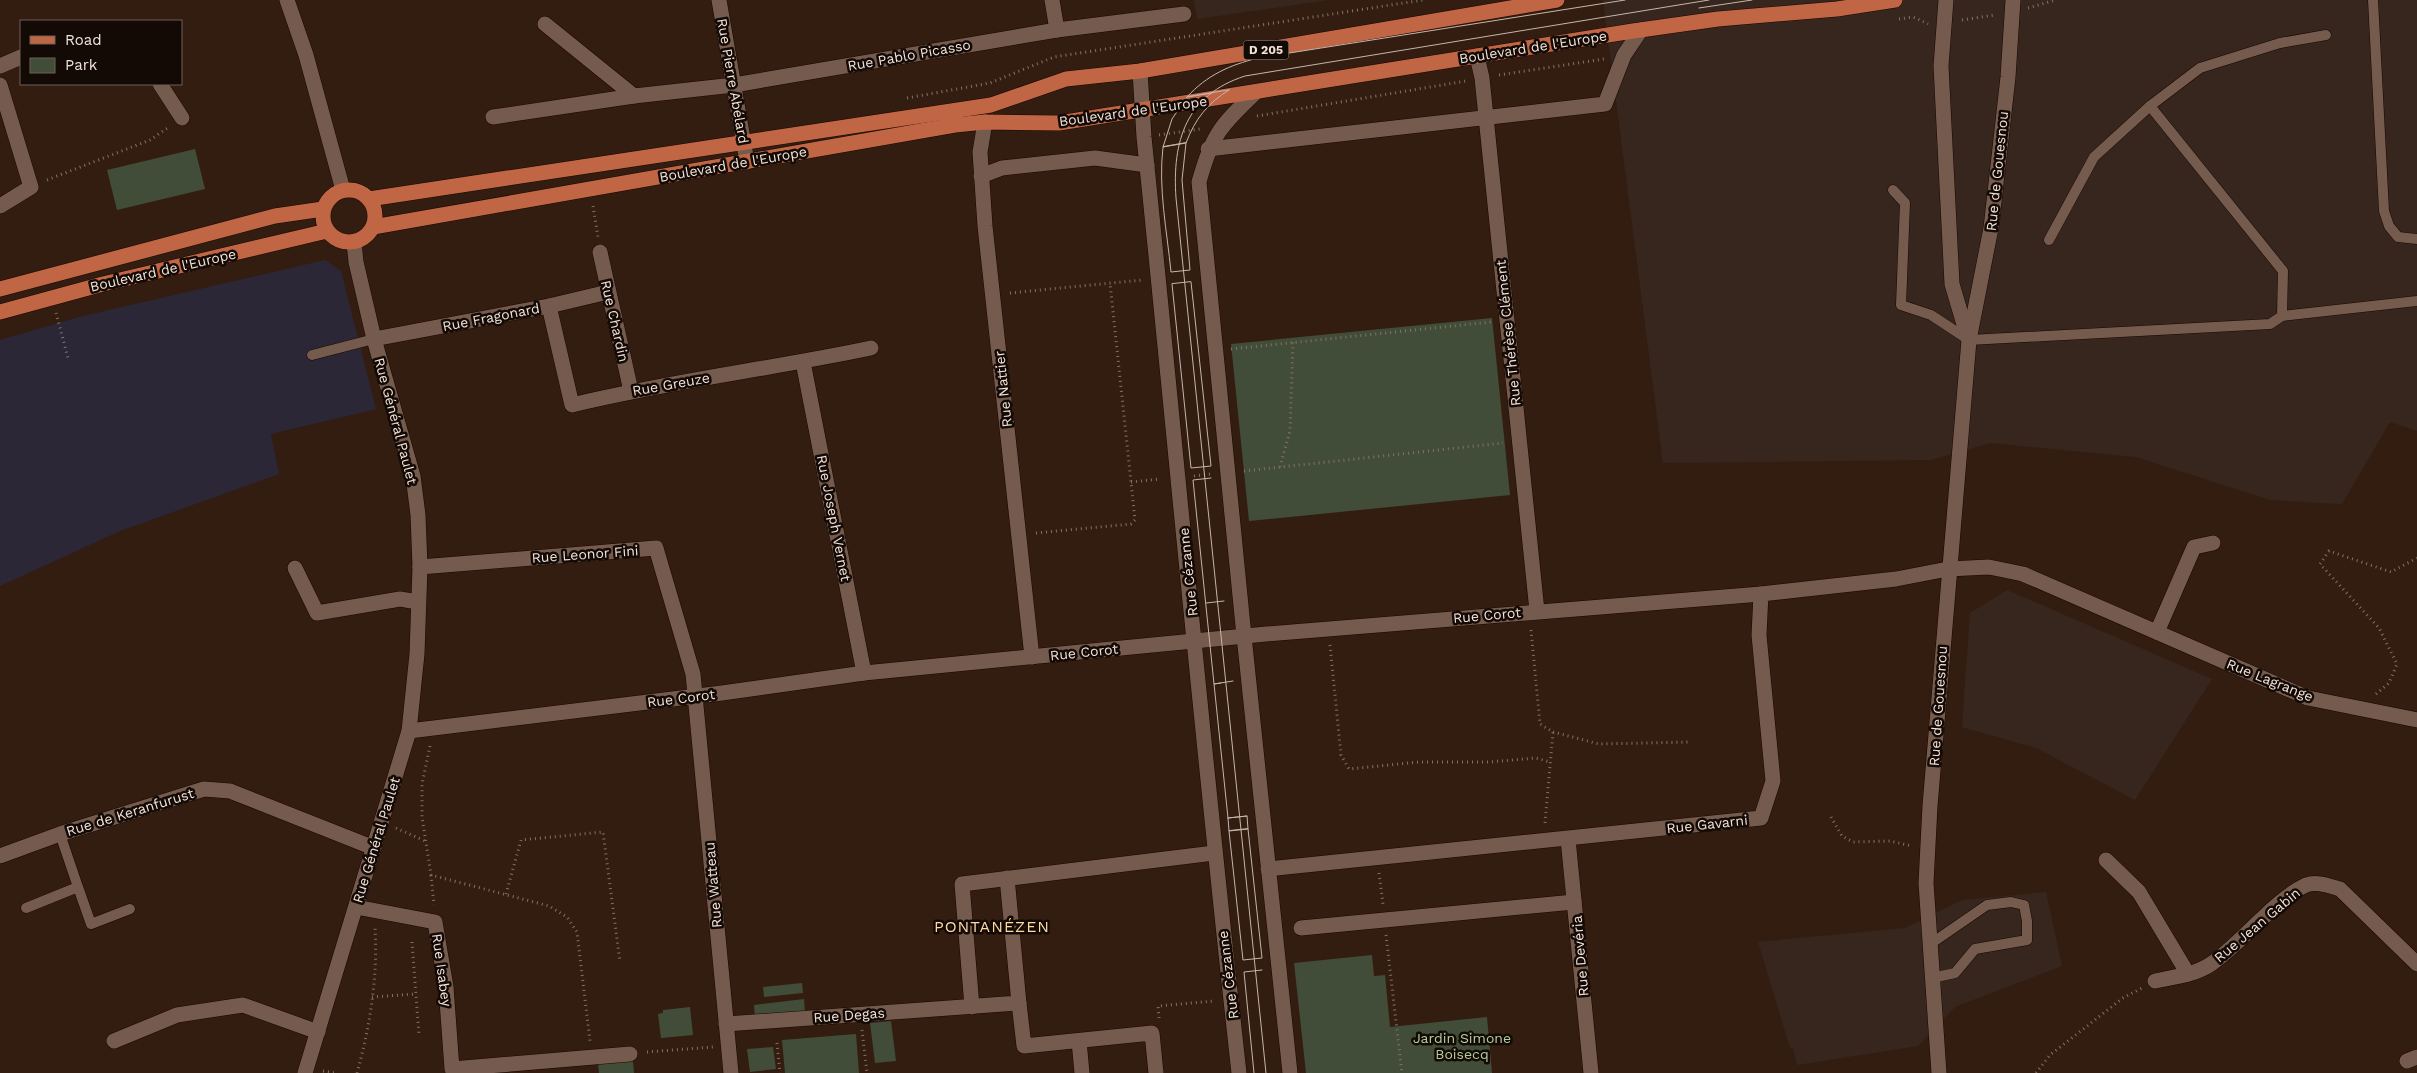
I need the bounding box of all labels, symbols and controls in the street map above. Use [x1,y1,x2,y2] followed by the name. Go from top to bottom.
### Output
[714,17,752,145] street label: Rue Pierre Abélard
[20,20,182,85] legend
[1458,27,1608,67] street label: Boulevard de l'Europe
[65,31,102,49] text: Road
[846,36,972,74] street label: Rue Pablo Picasso
[1244,40,1288,60] road number: D 205
[65,56,98,74] text: Park
[1058,93,1208,129] street label: Boulevard de l'Europe
[1983,110,2011,232] street label: Rue de Gouesnou
[658,143,808,185] street label: Boulevard de l'Europe
[88,245,238,295] street label: Boulevard de l'Europe
[1492,259,1524,407] street label: Rue Thérèse Clément
[598,279,632,363] street label: Rue Chardin
[441,300,541,334] street label: Rue Fragonard
[991,350,1015,428] street label: Rue Nattier
[371,356,421,486] street label: Rue Général Paulet
[631,369,711,399] street label: Rue Greuze
[814,453,854,583] street label: Rue Joseph Vernet
[1175,527,1201,617] street label: Rue Cézanne
[531,542,639,566] street label: Rue Leonor Fini
[1452,604,1522,626] street label: Rue Corot
[1049,640,1119,664] street label: Rue Corot
[1926,645,1950,767] street label: Rue de Gouesnou
[2224,655,2316,705] street label: Rue Lagrange
[646,686,716,710] street label: Rue Corot
[349,775,403,905] street label: Rue Général Paulet
[64,785,196,839] street label: Rue de Keranfurust
[1666,812,1748,836] street label: Rue Gavarni
[701,841,725,929] street label: Rue Watteau
[2211,885,2303,965] street label: Rue Jean Gabin
[1568,915,1592,997] street label: Rue Devéria
[934,917,1050,936] district label: PONTANÉZEN
[1215,930,1241,1020] street label: Rue Cézanne
[429,932,455,1008] street label: Rue Isabey
[813,1005,885,1025] street label: Rue Degas
[1413,1030,1511,1062] park label: Jardin Simone Boisecq

